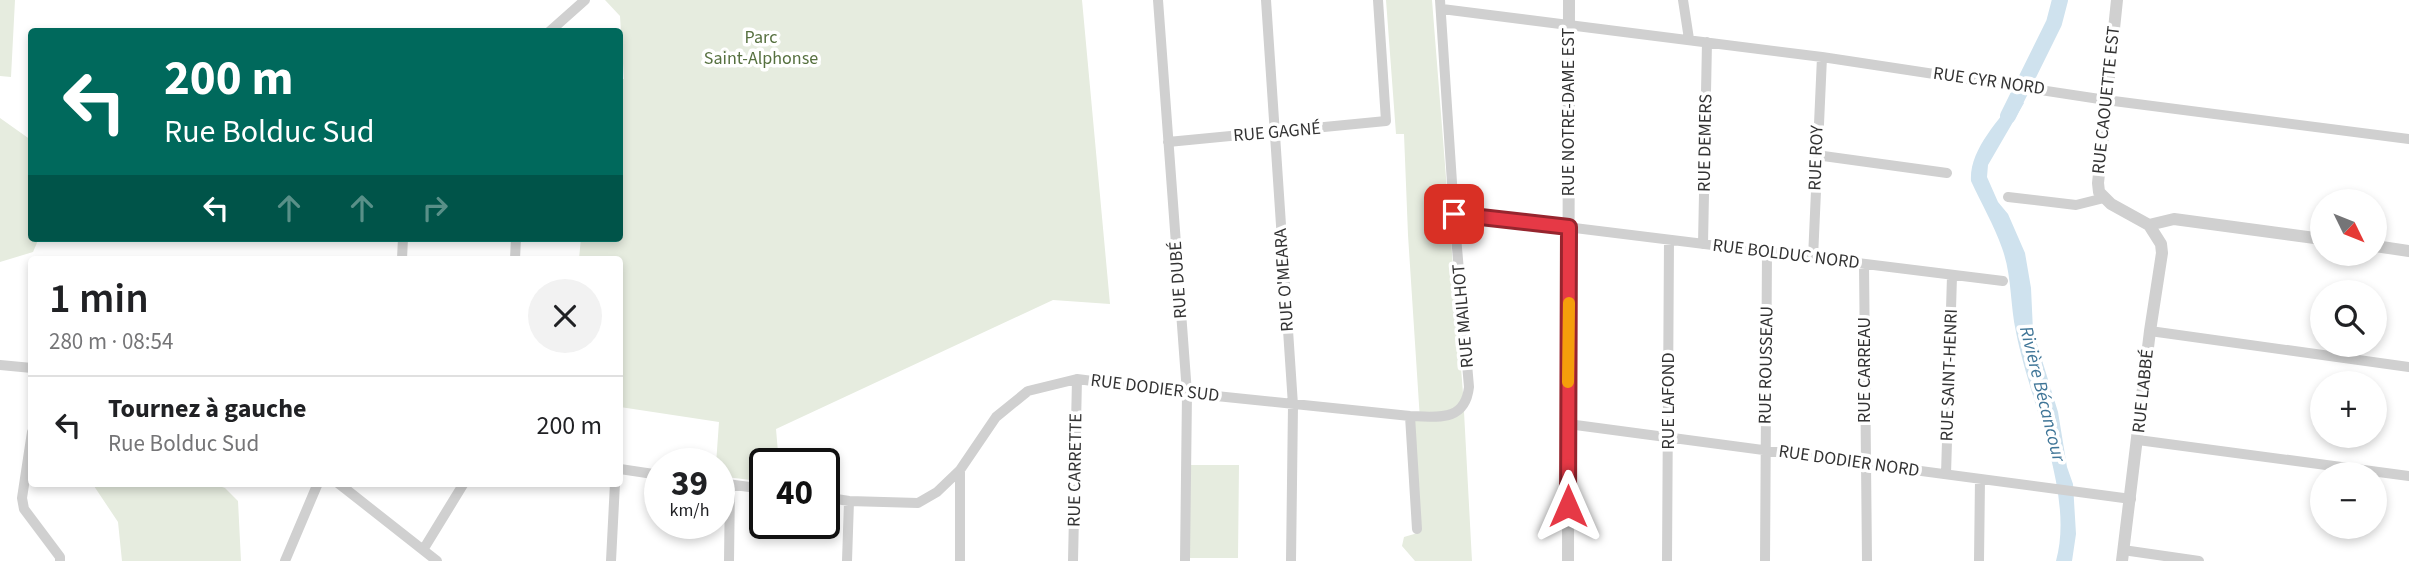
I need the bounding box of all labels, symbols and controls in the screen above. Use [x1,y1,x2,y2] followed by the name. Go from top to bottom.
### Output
[2086,24,2126,175] street label: RUE CAOUETTE EST
[704,25,818,71] park label: Parc Saint-Alphonse
[1556,27,1581,196] street label: RUE NOTRE-DAME EST
[164,44,293,114] text: 200 m
[49,56,140,147] icon: left
[1932,61,2046,101] street label: RUE CYR NORD
[1692,94,1718,192] street label: RUE DEMERS
[164,109,375,155] text: Rue Bolduc Sud
[1232,116,1322,148] street label: RUE GAGNÉ
[1802,124,1830,191] street label: RUE ROY
[1424,184,1484,244] pin
[197,189,235,227] icon: left
[270,189,308,227] icon: ahead
[343,189,381,227] icon: ahead
[416,189,454,227] icon: right
[2310,189,2387,266] north arrow
[2310,189,2387,539] map controls
[1435,195,1473,233] icon: arrive
[1268,227,1300,333] street label: RUE O'MEARA
[1711,233,1861,275] street label: RUE BOLDUC NORD
[1163,240,1193,320] street label: RUE DUBÉ
[1446,263,1480,369] street label: RUE MAILHOT
[49,269,149,329] text: 1 min
[528,279,602,353] button: close
[2310,280,2387,357] button: search
[1752,306,1780,424] street label: RUE ROUSSEAU
[1934,308,1964,442] street label: RUE SAINT-HENRI
[1852,317,1877,423] street label: RUE CARREAU
[2012,323,2072,466] water label: Rivière Bécancour
[49,325,173,358] text: 280 m · 08:54
[2126,348,2160,434] street label: RUE LABBÉ
[1656,353,1681,449] street label: RUE LAFOND
[1089,368,1221,408] street label: RUE DODIER SUD
[2310,371,2387,448] button: +
[108,390,307,427] text: Tournez à gauche
[49,406,87,444] icon: left
[536,407,602,444] text: 200 m
[1062,413,1088,527] street label: RUE CARRETTE
[108,427,259,460] text: Rue Bolduc Sud
[1777,439,1921,483] street label: RUE DODIER NORD
[749,448,840,539] speed limit sign: 40
[671,459,708,509] text: 39
[2310,462,2387,539] button: −
[1531,469,1605,543] position arrow
[670,498,709,523] text: km/h

